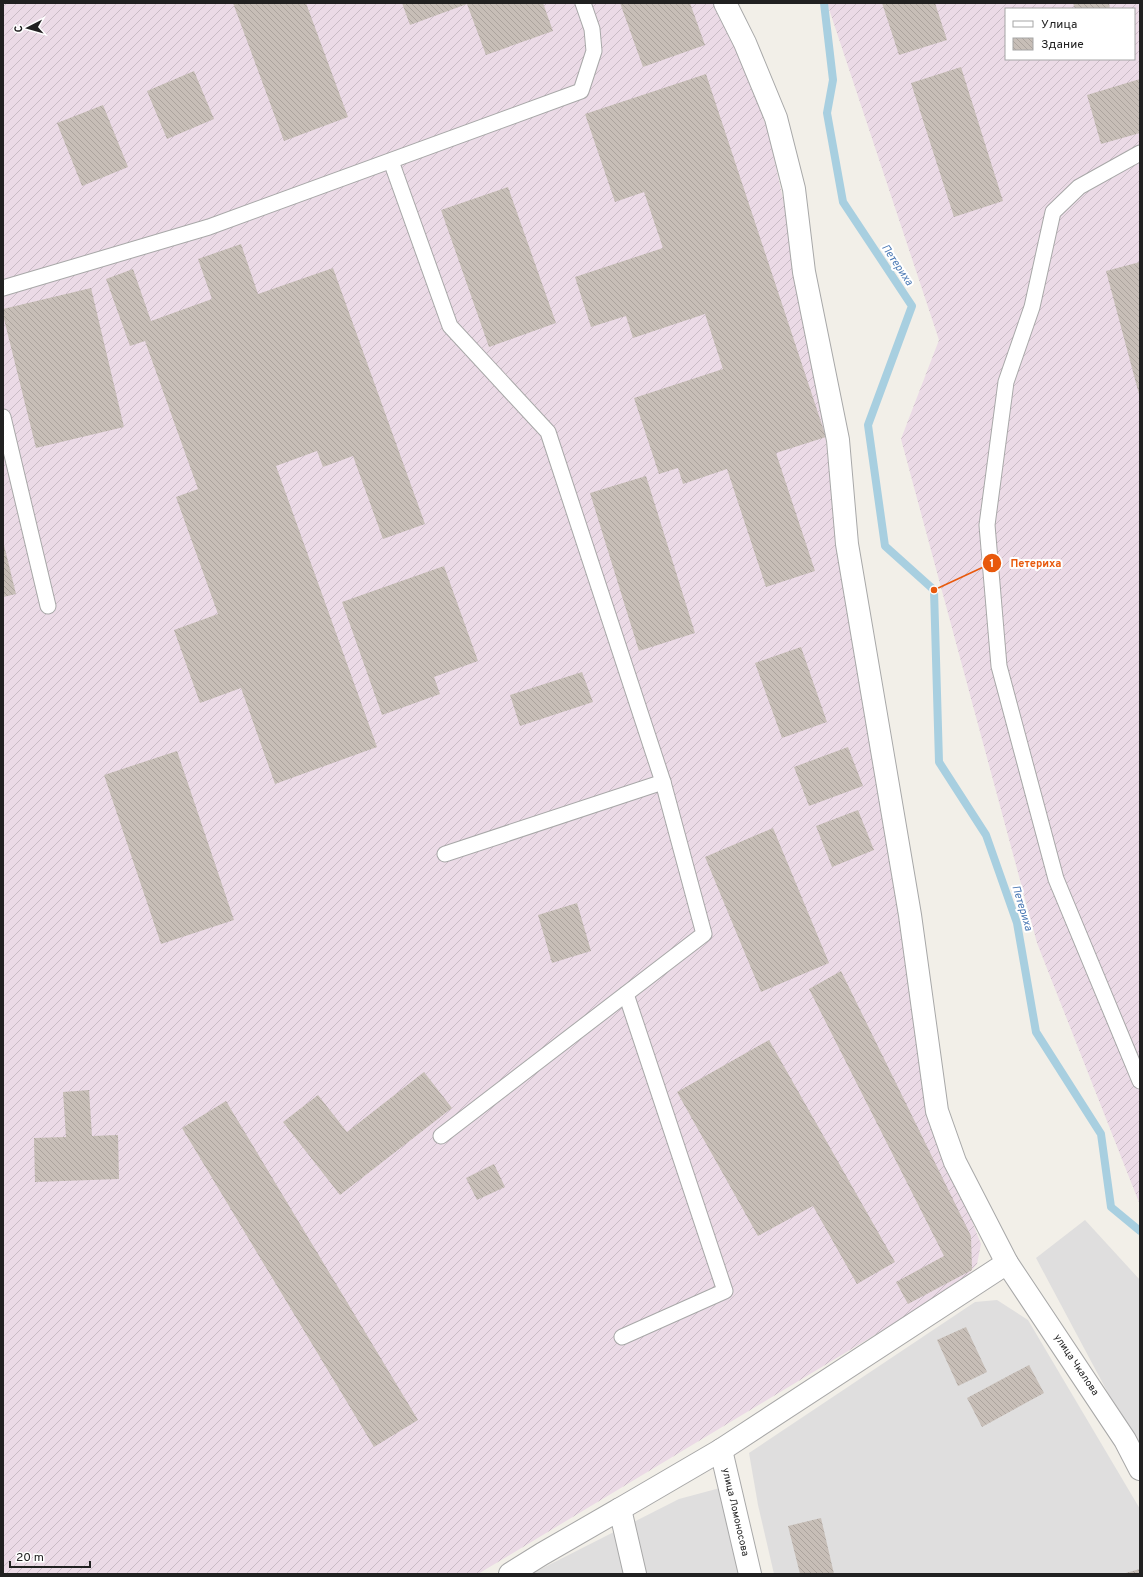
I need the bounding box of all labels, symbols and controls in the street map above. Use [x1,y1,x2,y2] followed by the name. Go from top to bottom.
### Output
[8,8,48,48] north arrow
[1005,8,1135,60] legend
[1041,17,1077,33] text: Улица
[12,25,26,33] text: С
[1041,37,1084,53] text: Здание
[878,242,916,289] water label: Петериха
[982,552,1069,575] callout: Петериха
[990,556,994,572] text: 1
[1011,557,1061,571] text: Петериха
[1008,884,1036,933] water label: Петериха
[1051,1332,1101,1398] street label: улица Чкалова
[719,1467,751,1557] street label: улица Ломоносова
[10,1543,90,1569] scale bar
[16,1550,44,1566] text: 20 m

